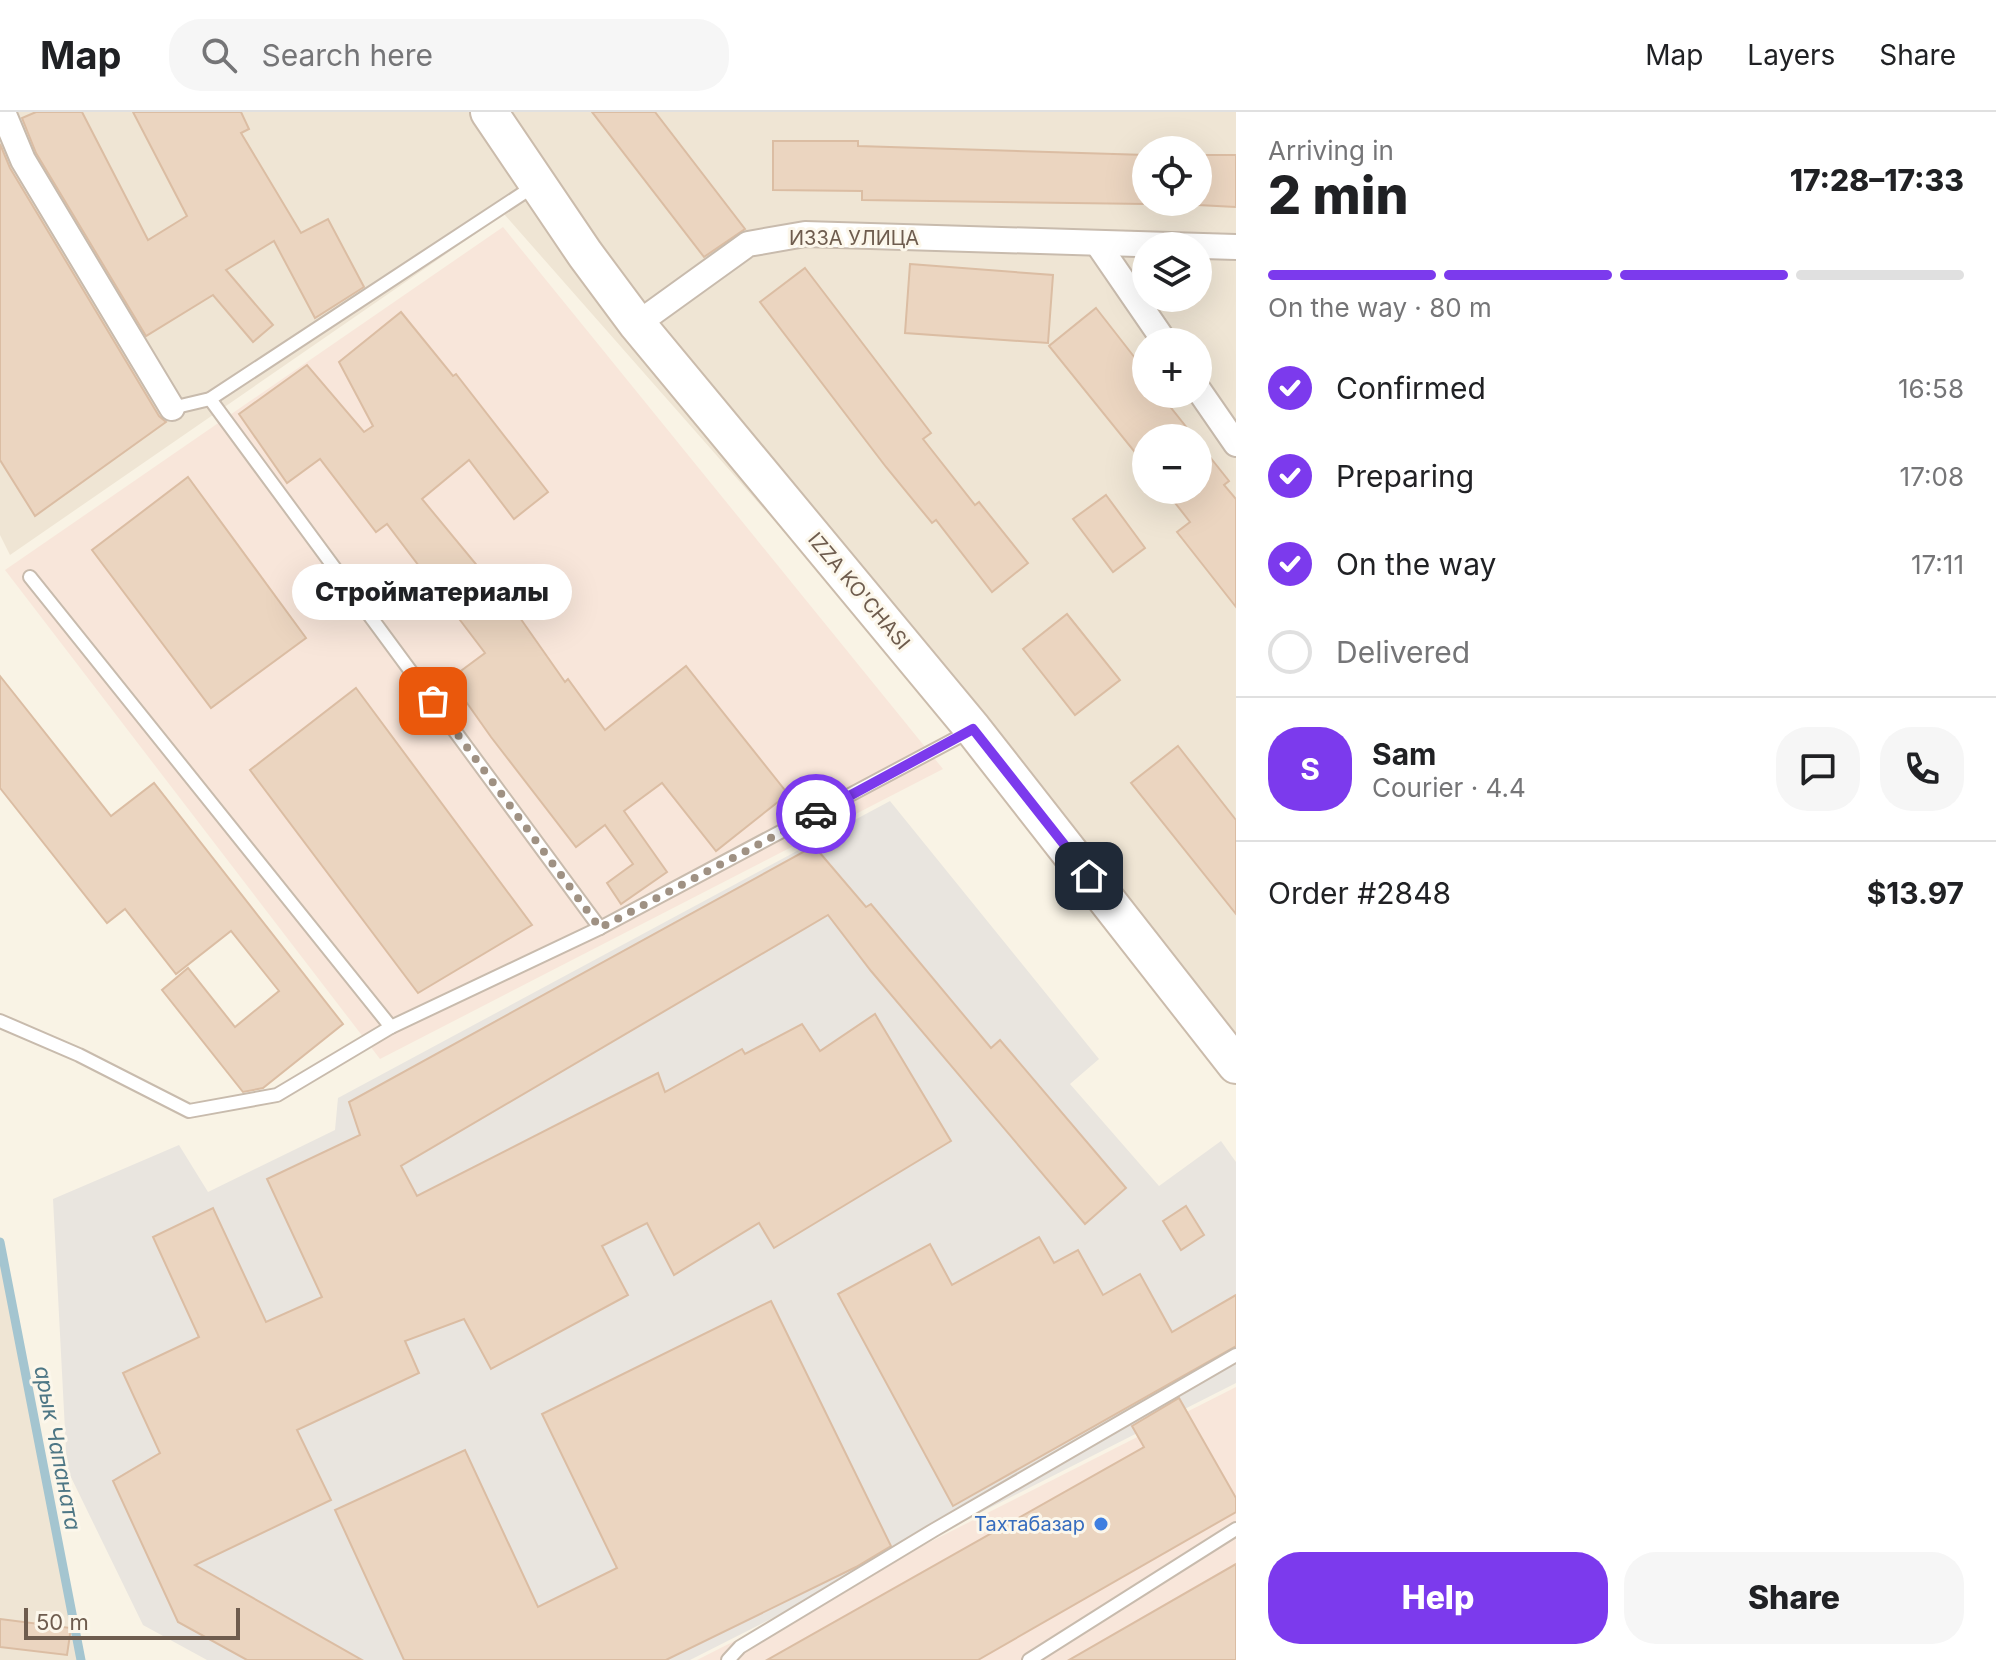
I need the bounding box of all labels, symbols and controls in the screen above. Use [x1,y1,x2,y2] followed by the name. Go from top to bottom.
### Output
[169,19,729,91] search box
[40,32,121,78] text: Map
[197,33,241,77] icon: search
[261,37,433,73] text: Search here
[1645,38,1703,72] text: Map
[1747,38,1835,72] text: Layers
[1879,38,1956,72] text: Share
[1268,135,1394,166] text: Arriving in
[1132,136,1212,504] map controls
[1132,136,1212,216] button: locate
[1790,162,1964,198] text: 17:28–17:33
[1268,164,1409,227] text: 2 min
[789,226,919,250] street label: ИЗЗА УЛИЦА
[1132,232,1212,312] button: layers
[1268,292,1492,323] text: On the way · 80 m
[1132,328,1212,408] button: +
[1268,366,1312,410] icon: check
[1336,370,1486,406] text: Confirmed
[1898,373,1964,404] text: 16:58
[1132,424,1212,504] button: −
[1268,454,1312,498] icon: check
[1336,458,1474,494] text: Preparing
[1900,461,1964,492] text: 17:08
[803,528,915,654] street label: IZZA KO'CHASI
[1268,542,1312,586] icon: check
[1336,546,1496,582] text: On the way
[1911,549,1964,580] text: 17:11
[293,565,573,621] callout: Стройматериалы
[315,576,549,607] text: Стройматериалы
[1336,634,1470,670] text: Delivered
[399,667,467,735] pin
[411,679,455,723] icon: bag
[1776,727,1860,811] button: chat
[1880,727,1964,811] button: phone
[1372,736,1436,772] text: Sam
[1300,751,1320,787] text: S
[1372,772,1526,803] text: Courier · 4.4
[776,774,856,854] courier
[794,792,838,836] icon: car
[1055,842,1123,910] pin
[1067,854,1111,898] icon: home
[1268,875,1451,911] text: Order #2848
[1867,875,1964,911] text: $13.97
[29,1364,87,1532] water label: арык Чапаната
[974,1512,1085,1536] place label: Тахтабазар
[1092,1515,1110,1533] marker: Тахтабазар
[1268,1552,1608,1644] button: Help
[1624,1552,1964,1644] button: Share
[24,1604,240,1640] scale bar
[36,1609,89,1635] text: 50 m

